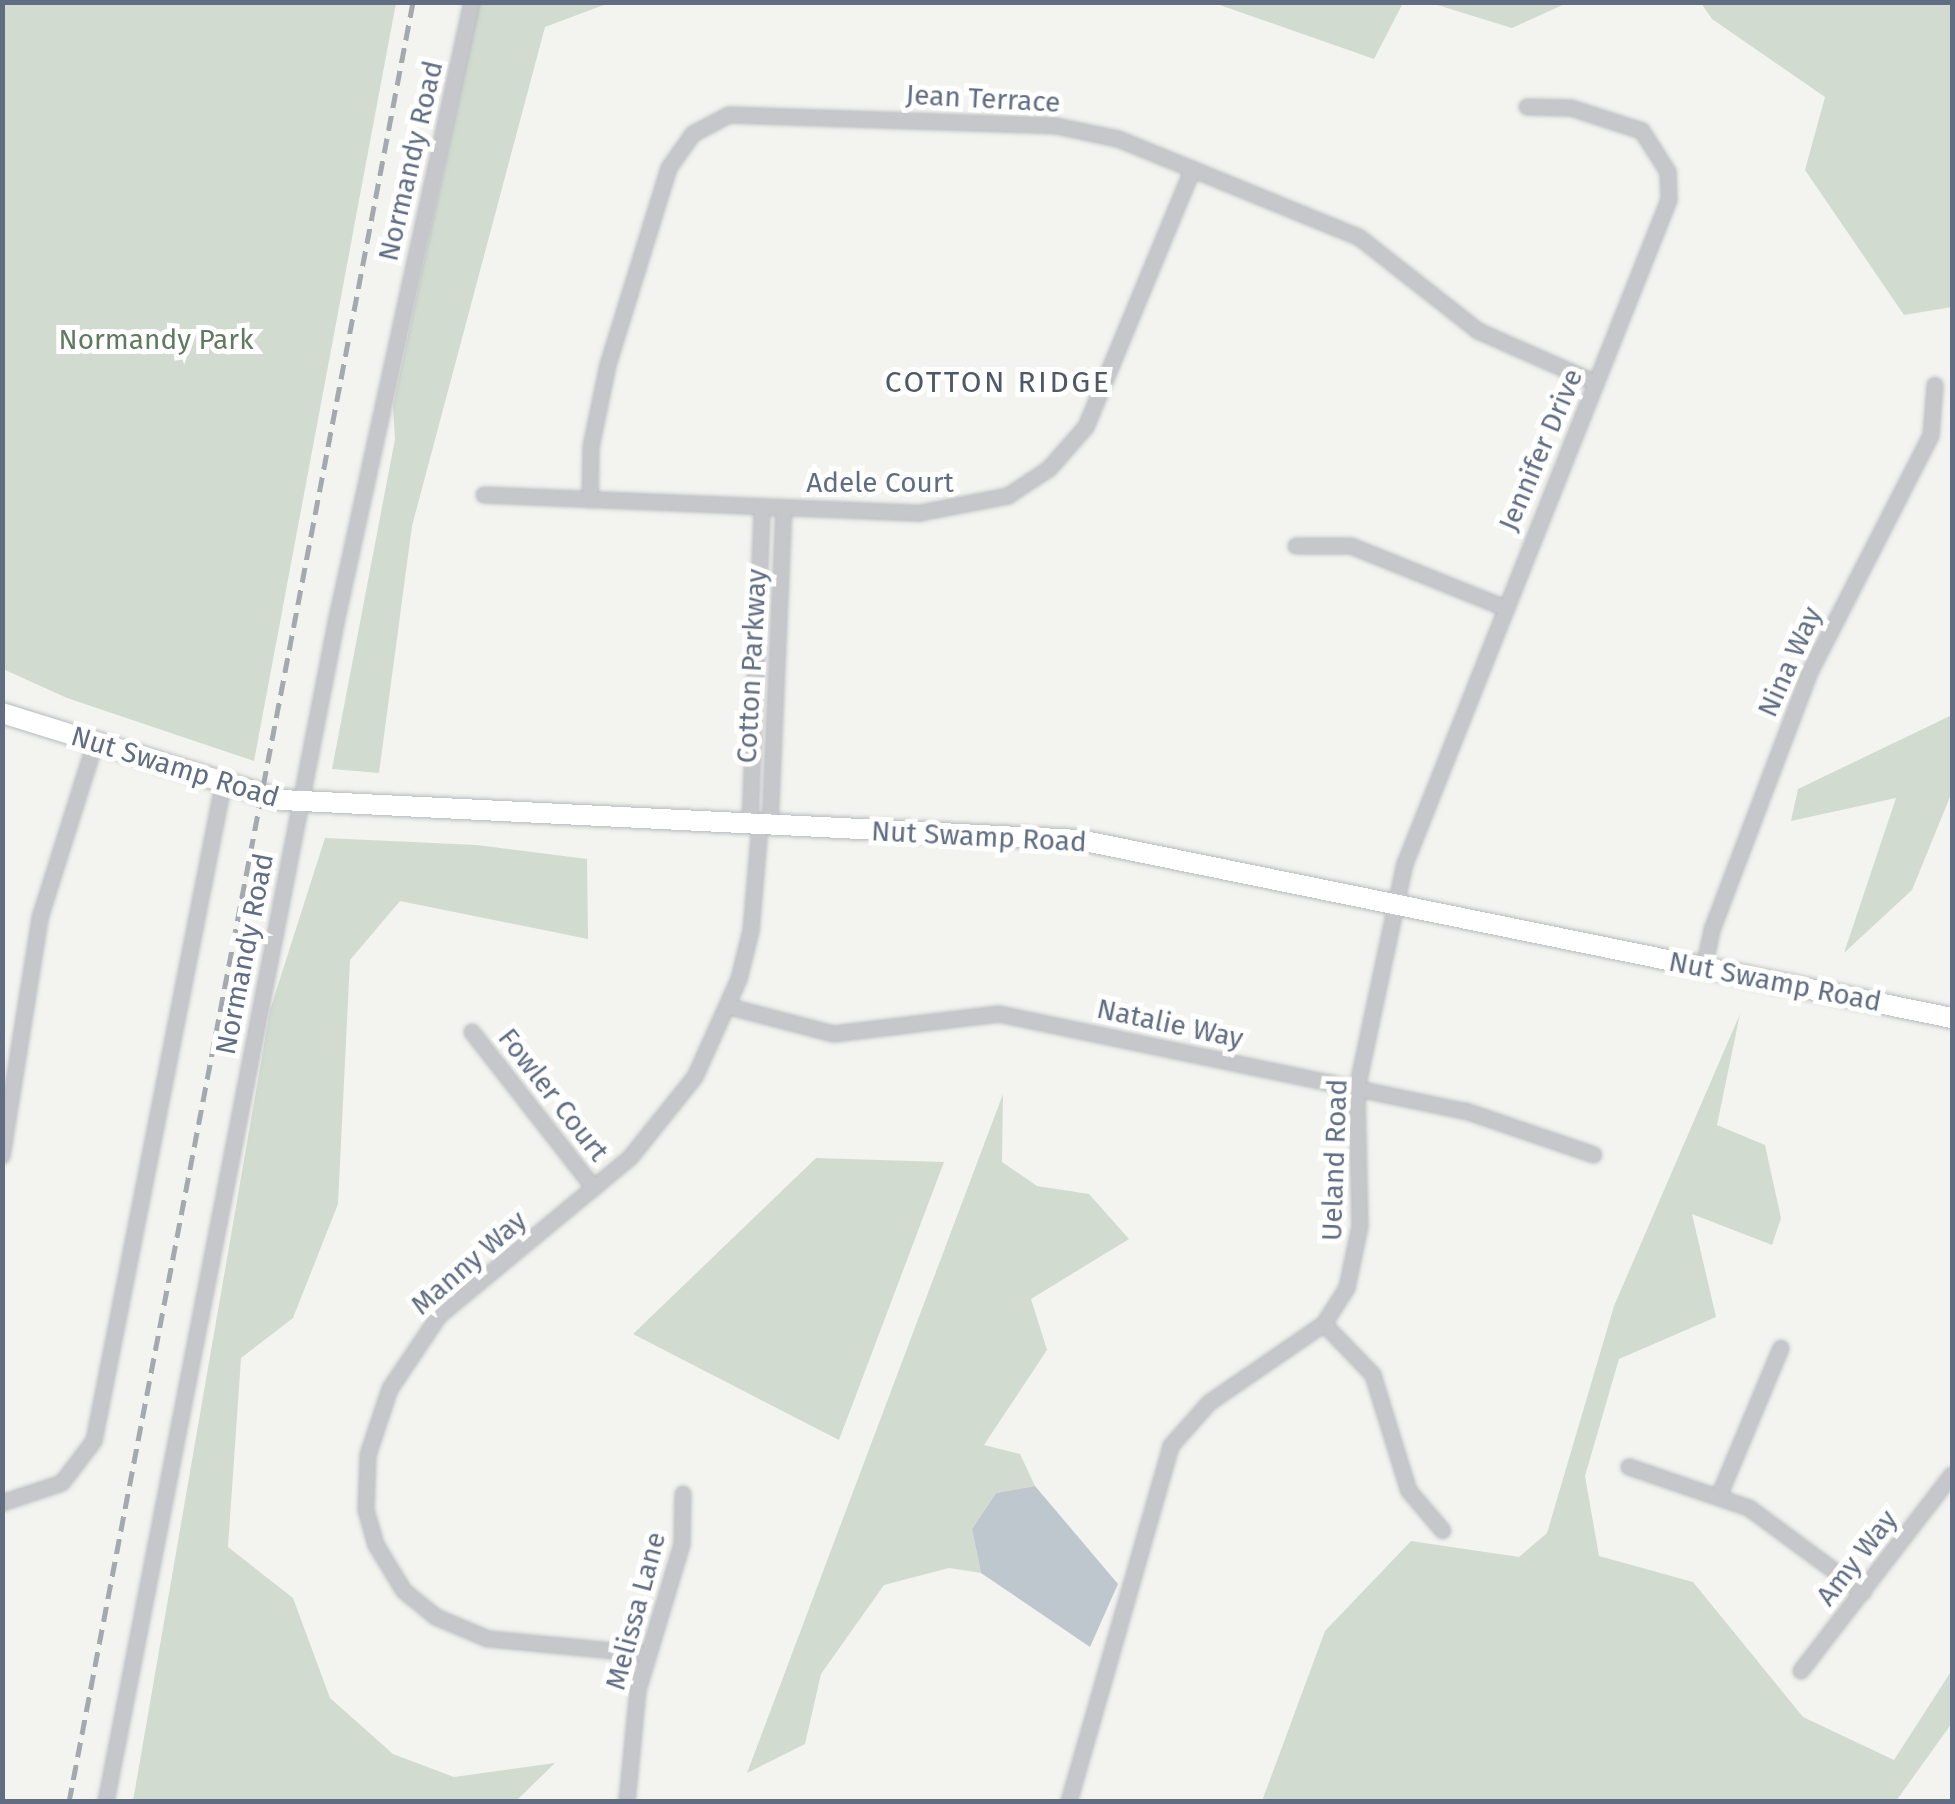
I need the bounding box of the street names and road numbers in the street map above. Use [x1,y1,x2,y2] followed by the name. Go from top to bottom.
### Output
[372,58,450,264] street label: Normandy Road
[905,78,1061,120] street label: Jean Terrace
[1492,364,1590,536] street label: Jennifer Drive
[806,466,954,500] street label: Adele Court
[730,568,774,764] street label: Cotton Parkway
[1751,602,1829,722] street label: Nina Way
[67,719,283,815] street label: Nut Swamp Road
[870,815,1088,859] street label: Nut Swamp Road
[209,850,281,1058] street label: Normandy Road
[1666,945,1884,1019] street label: Nut Swamp Road
[1094,992,1246,1056] street label: Natalie Way
[491,1022,615,1168] street label: Fowler Court
[1315,1078,1355,1242] street label: Ueland Road
[405,1204,533,1322] street label: Manny Way
[1809,1504,1905,1612] street label: Amy Way
[599,1528,673,1694] street label: Melissa Lane

